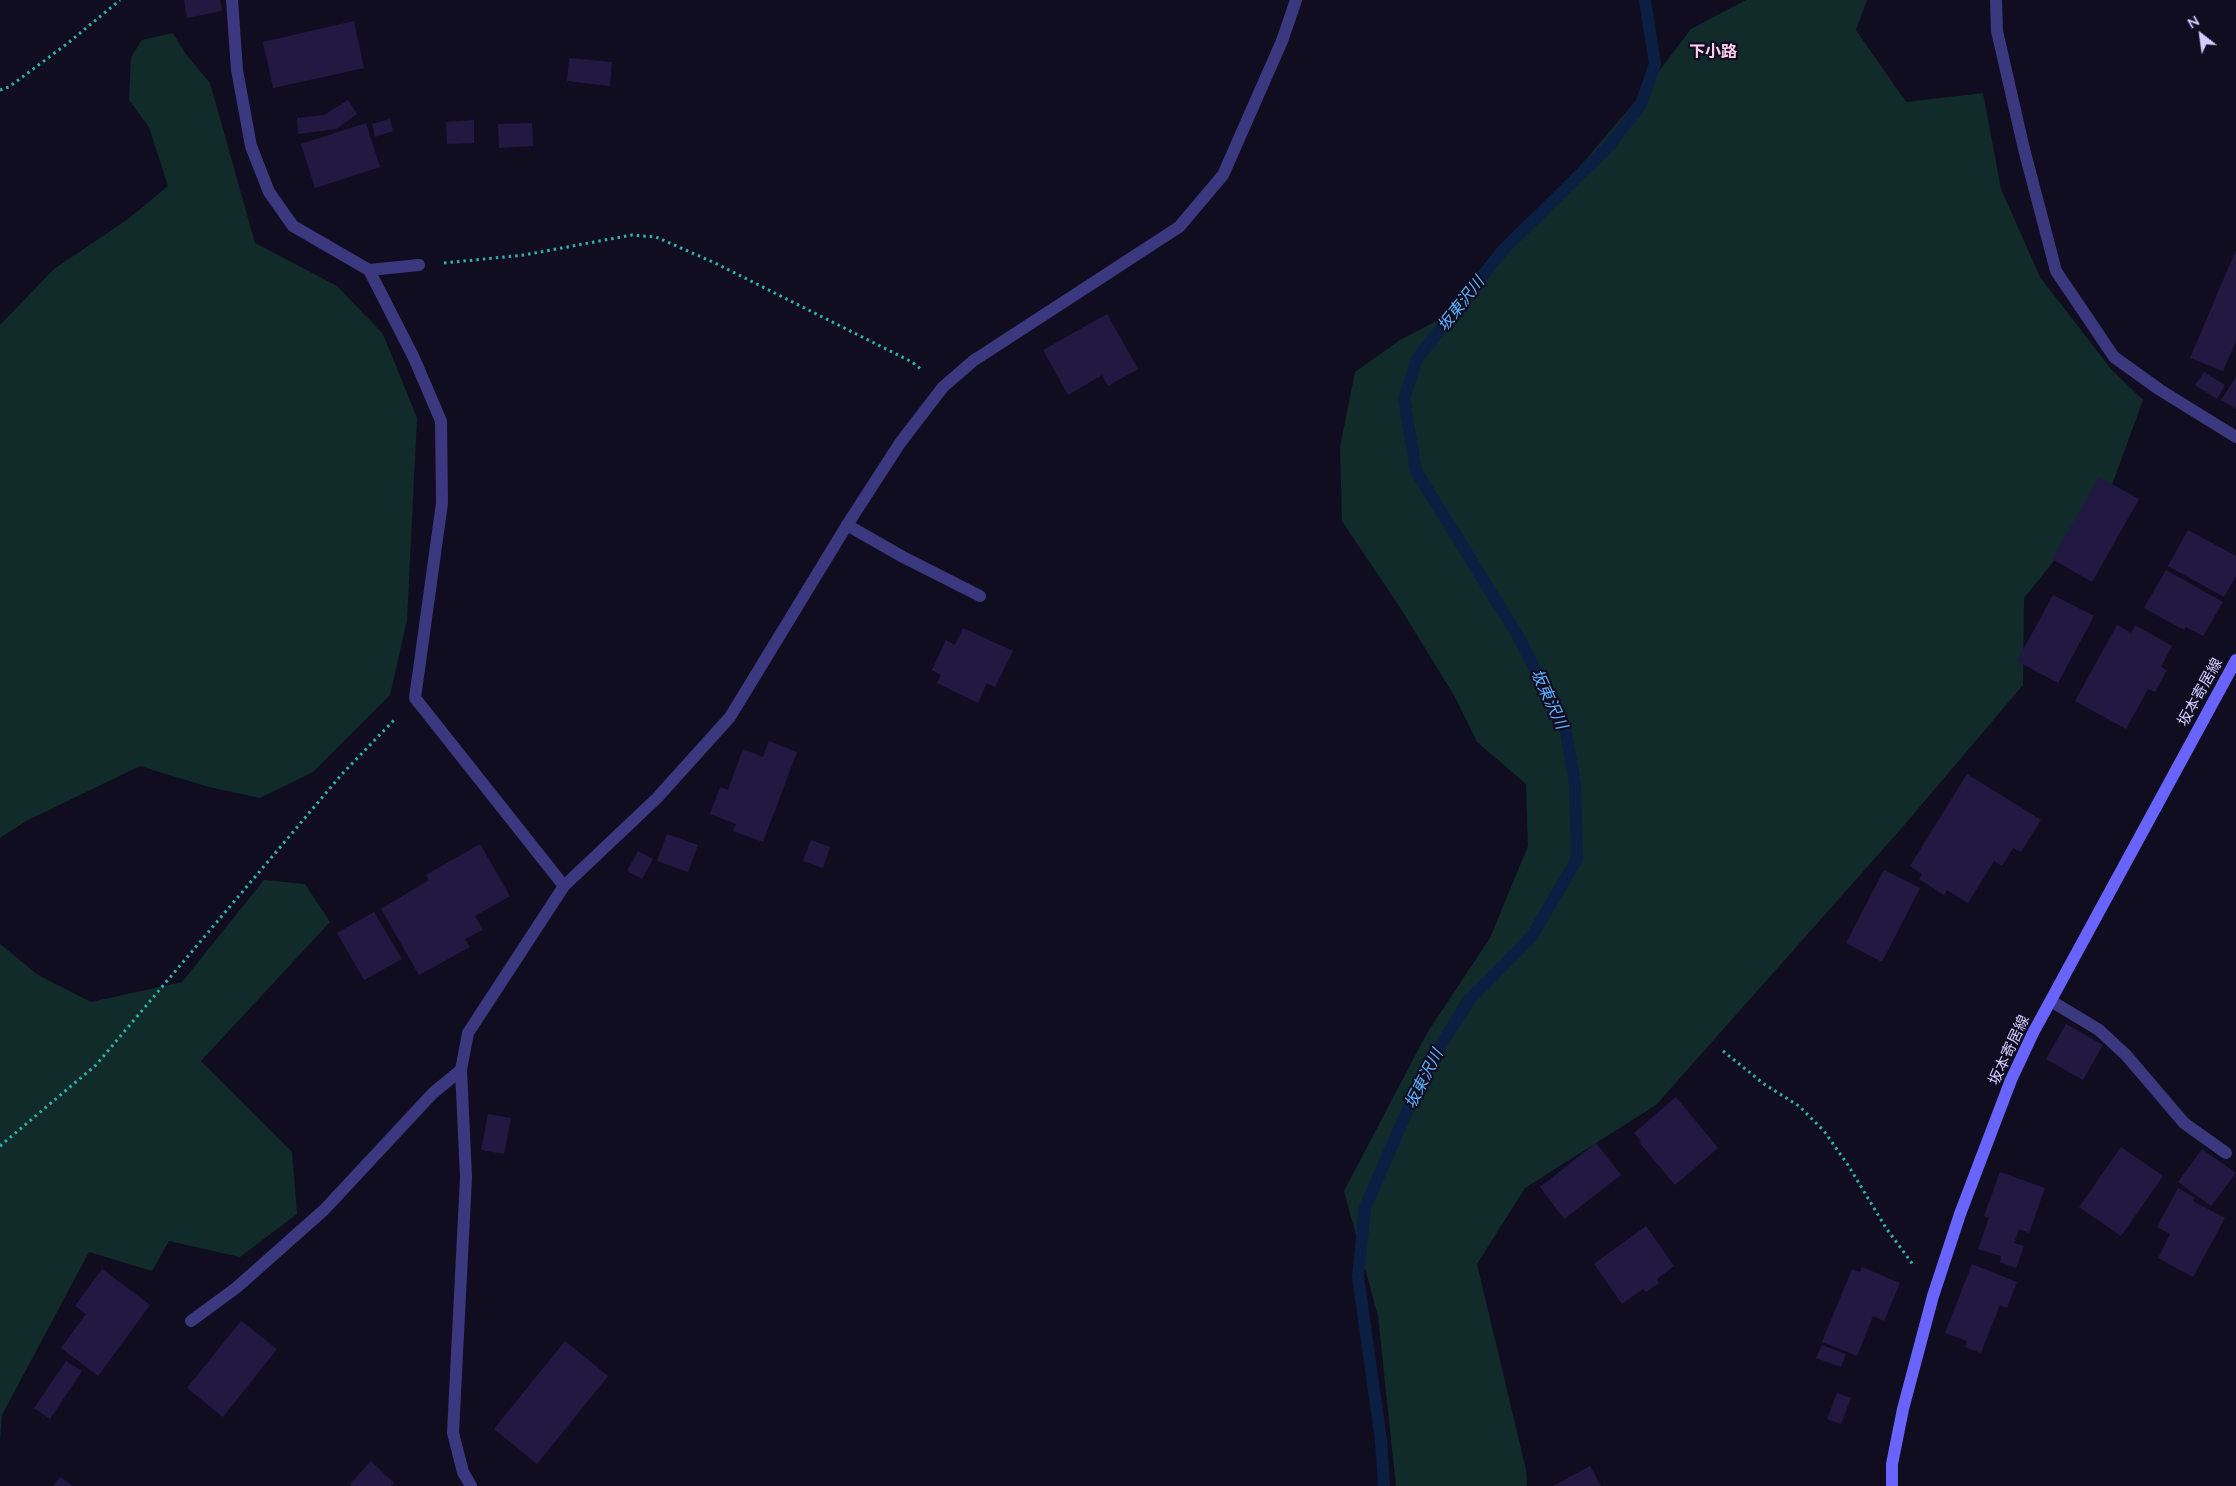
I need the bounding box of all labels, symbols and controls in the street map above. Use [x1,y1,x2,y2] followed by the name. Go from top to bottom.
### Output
[2176,10,2226,60] north arrow
[2184,12,2202,32] text: N
[1689,42,1737,62] district label: 下小路
[1434,273,1488,335] water label: 坂東沢川
[2174,655,2226,729] street label: 坂本寄居線
[1527,666,1571,732] water label: 坂東沢川
[1985,1012,2033,1088] street label: 坂本寄居線
[1401,1046,1447,1112] water label: 坂東沢川

